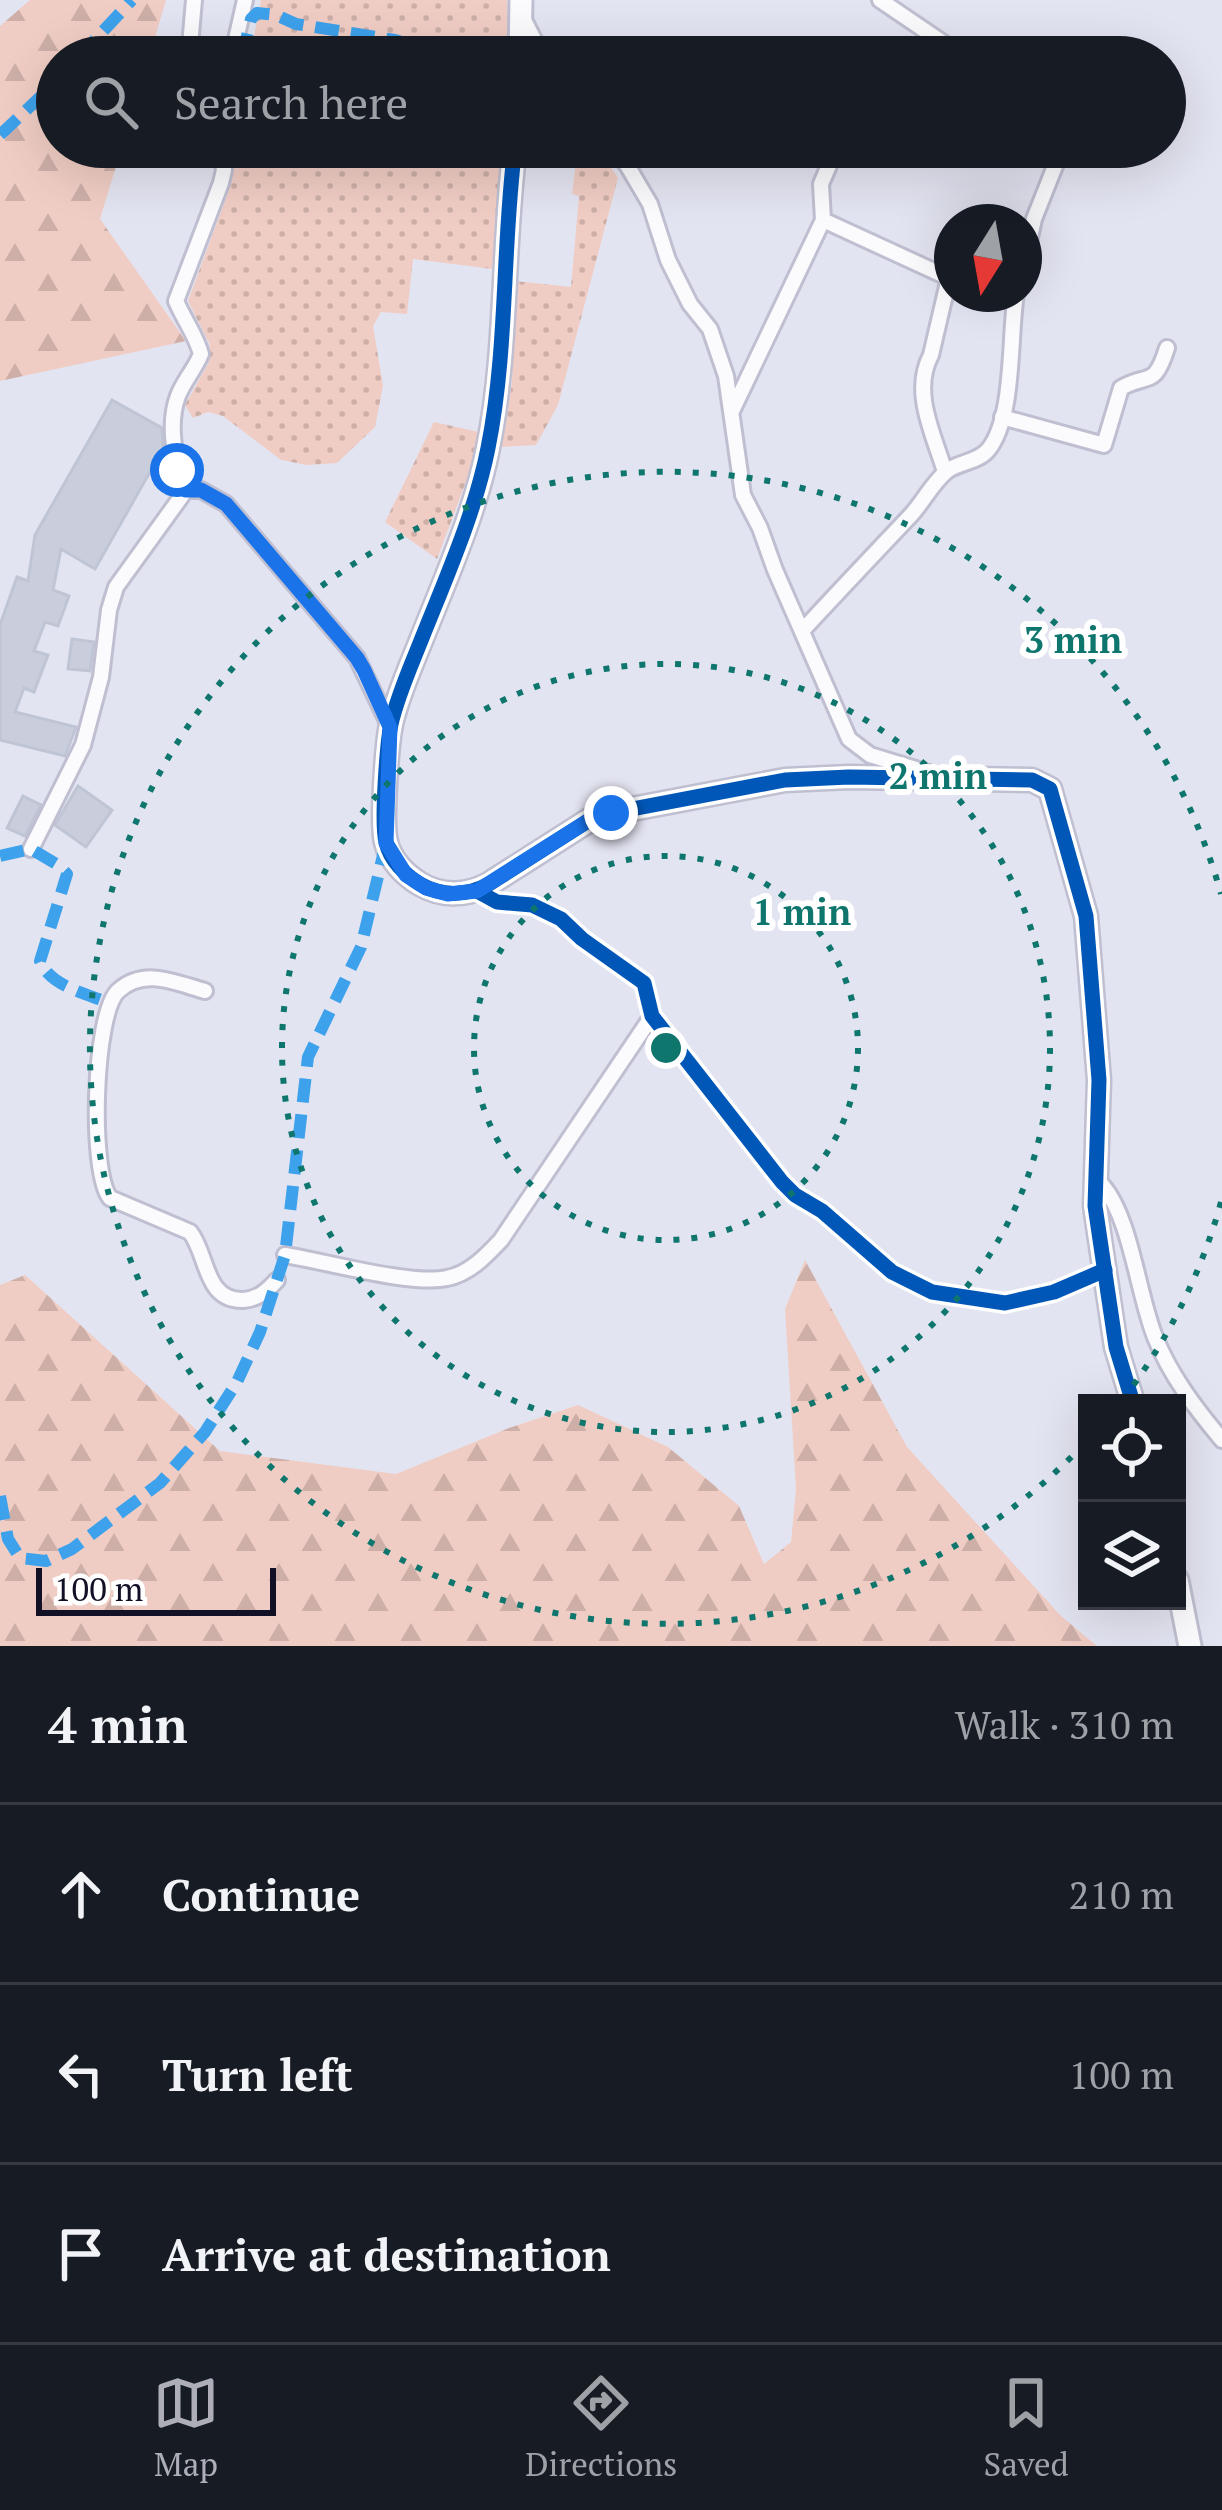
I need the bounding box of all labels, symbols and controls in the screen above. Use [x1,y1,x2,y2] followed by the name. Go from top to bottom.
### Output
[36,36,1186,168] search box
[78,69,144,135] icon: search
[174,72,408,132] text: Search here
[934,204,1042,312] north arrow
[150,443,204,497] route start
[1024,616,1122,663] text: 3 min
[889,752,987,799] text: 2 min
[584,786,638,840] route end
[753,888,851,935] text: 1 min
[645,1027,687,1069] centre of rings
[1078,1394,1186,1610] map controls
[1078,1394,1186,1502] button: locate
[1078,1502,1186,1610] button: layers
[36,1562,276,1615] scale bar
[54,1567,143,1610] text: 100 m
[48,1690,188,1758] text: 4 min
[955,1698,1174,1750] text: Walk · 310 m
[48,1861,114,1927] icon: ahead
[162,1864,360,1924] text: Continue
[1069,1868,1174,1920] text: 210 m
[48,2041,114,2107] icon: left
[162,2044,353,2104] text: Turn left
[1069,2048,1174,2100] text: 100 m
[48,2221,114,2287] icon: arrive
[162,2224,611,2284] text: Arrive at destination
[153,2370,219,2485] tab: Map
[525,2370,677,2485] tab: Directions
[984,2370,1069,2485] tab: Saved

